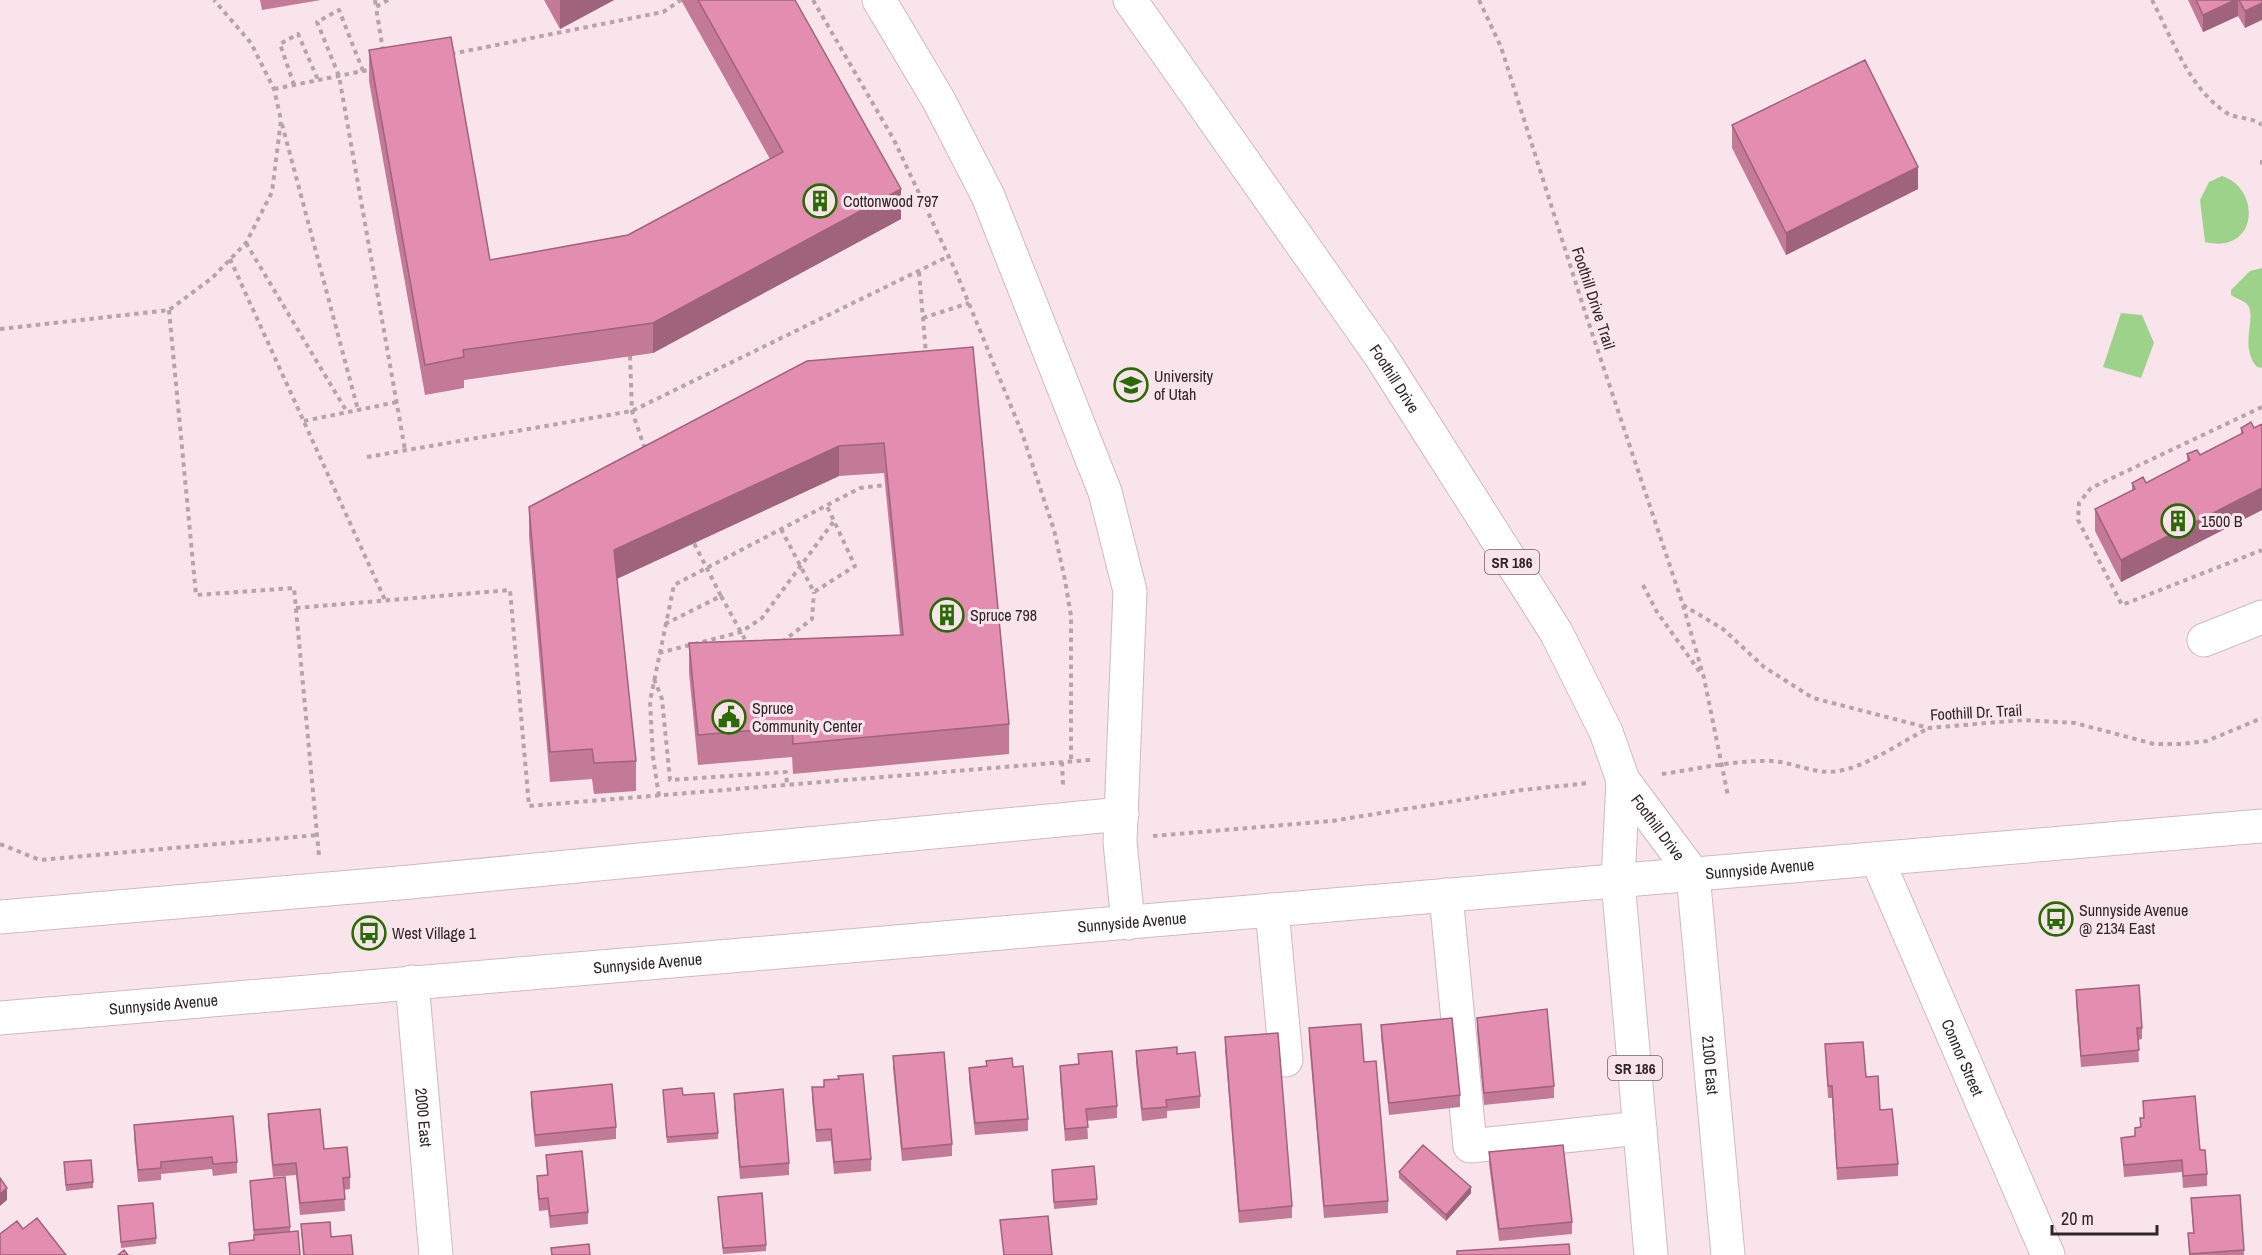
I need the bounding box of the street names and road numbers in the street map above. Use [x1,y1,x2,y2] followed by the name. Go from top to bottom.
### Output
[1567,244,1621,352] street label: Foothill Drive Trail
[1365,340,1425,417] street label: Foothill Drive
[1485,550,1539,574] road number: SR 186
[1929,699,2023,725] street label: Foothill Dr. Trail
[1626,790,1690,865] street label: Foothill Drive
[1704,853,1815,884] street label: Sunnyside Avenue
[1077,906,1187,938] street label: Sunnyside Avenue
[592,947,703,979] street label: Sunnyside Avenue
[108,989,219,1020] street label: Sunnyside Avenue
[1936,1015,1989,1100] street label: Connor Street
[1697,1035,1724,1096] street label: 2100 East
[1608,1056,1662,1080] road number: SR 186
[410,1087,437,1148] street label: 2000 East

